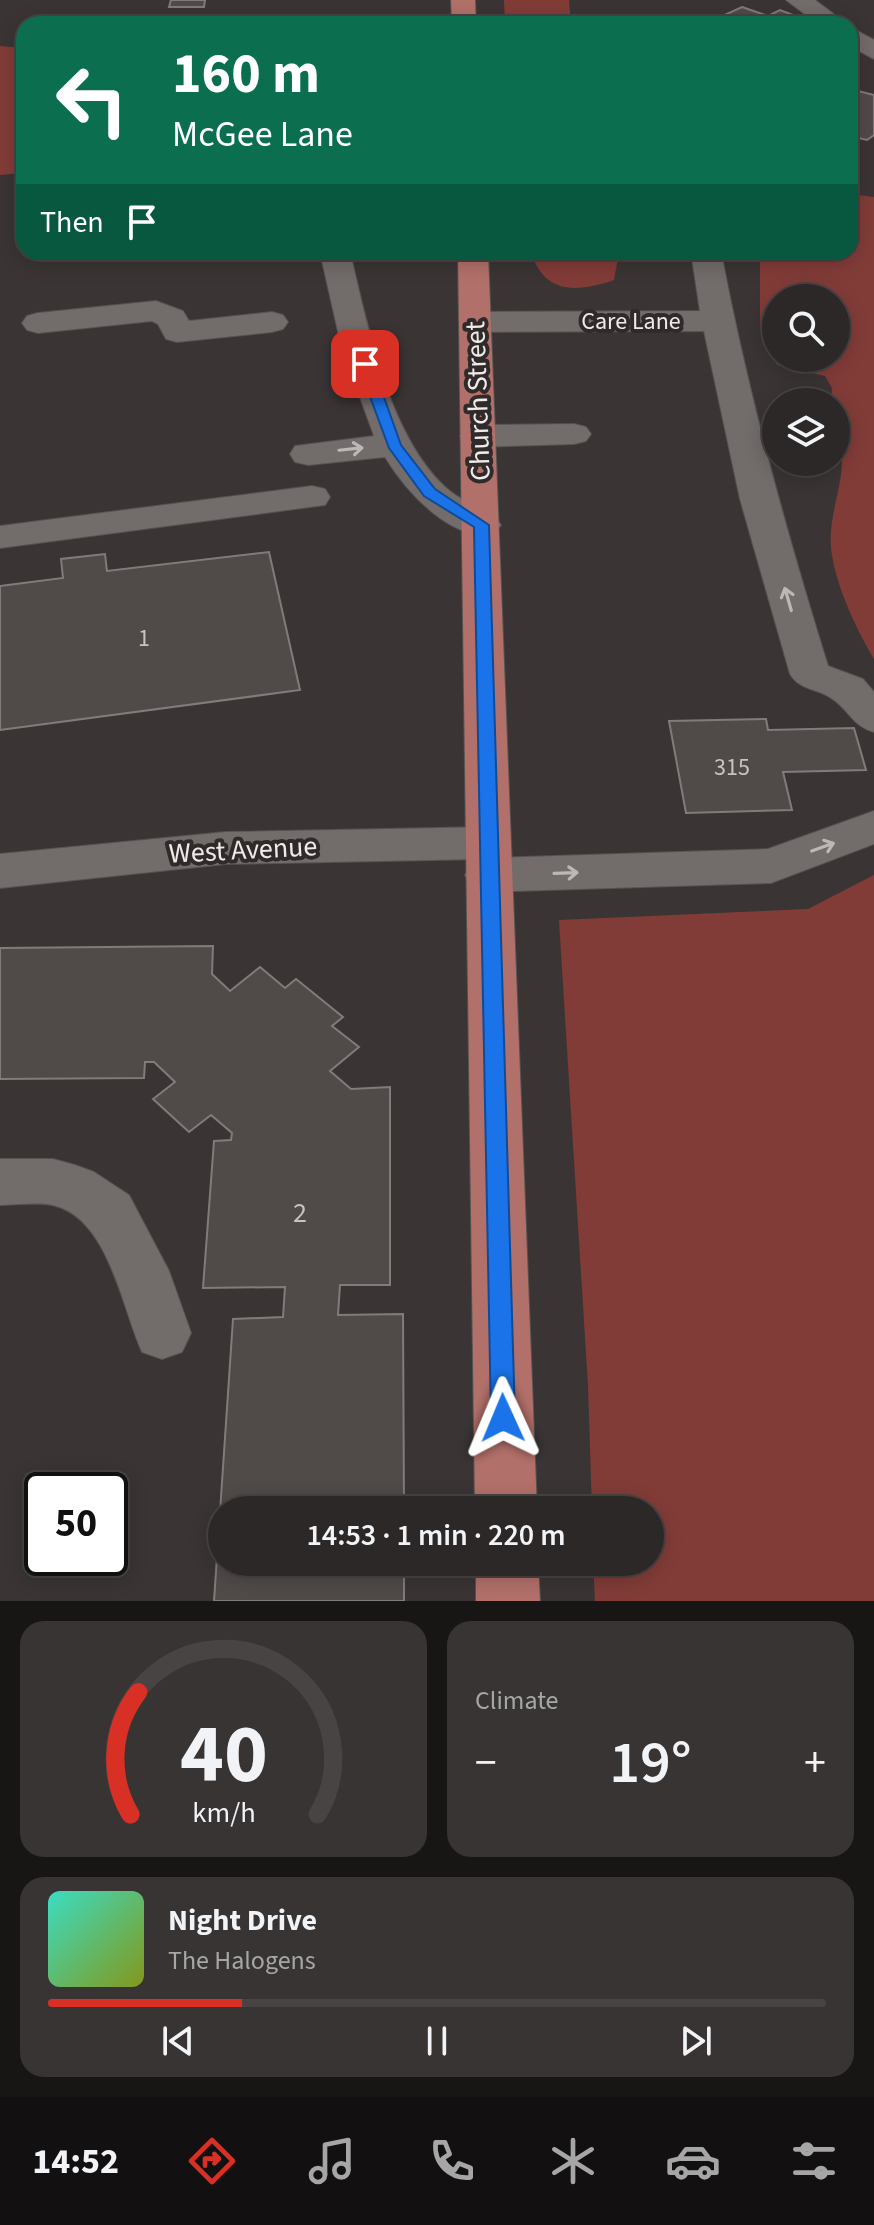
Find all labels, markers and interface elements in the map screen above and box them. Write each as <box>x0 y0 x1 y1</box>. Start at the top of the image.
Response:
text: 160 m <box>172 35 320 114</box>
icon: left <box>40 48 144 152</box>
text: McGee Lane <box>172 109 353 160</box>
icon: arrive <box>120 200 164 244</box>
text: Then <box>40 201 104 244</box>
map controls <box>762 284 850 476</box>
button: search <box>762 284 850 372</box>
street label: Care Lane <box>581 304 681 339</box>
street label: Church Street <box>455 320 501 481</box>
pin <box>331 330 399 398</box>
icon: arrive <box>343 342 387 386</box>
button: layers <box>762 388 850 476</box>
one-way arrow <box>337 442 364 457</box>
one-way arrow <box>780 587 794 612</box>
house number: 1 <box>138 621 150 656</box>
house number: 315 <box>714 750 750 785</box>
street label: West Avenue <box>168 826 318 874</box>
one-way arrow <box>810 839 835 854</box>
one-way arrow <box>552 865 579 880</box>
house number: 2 <box>293 1193 307 1233</box>
position arrow <box>461 1376 545 1460</box>
speed limit sign: 50 <box>24 1472 128 1576</box>
text: 14:53 · 1 min · 220 m <box>306 1514 566 1557</box>
text: Climate <box>475 1682 559 1719</box>
text: 40 <box>180 1696 267 1814</box>
text: 19° <box>609 1721 692 1806</box>
text: − <box>475 1732 497 1795</box>
text: + <box>804 1732 826 1795</box>
text: km/h <box>192 1793 255 1833</box>
text: Night Drive <box>168 1899 317 1942</box>
text: The Halogens <box>168 1942 316 1979</box>
icon: previous <box>156 2019 200 2063</box>
icon: pause <box>415 2019 459 2063</box>
icon: next <box>674 2019 718 2063</box>
icon: directions <box>184 2133 240 2189</box>
icon: music <box>304 2133 360 2189</box>
icon: phone <box>424 2133 480 2189</box>
icon: climate <box>545 2133 601 2189</box>
icon: car <box>665 2133 721 2189</box>
icon: filters <box>786 2133 842 2189</box>
text: 14:52 <box>32 2136 119 2187</box>

